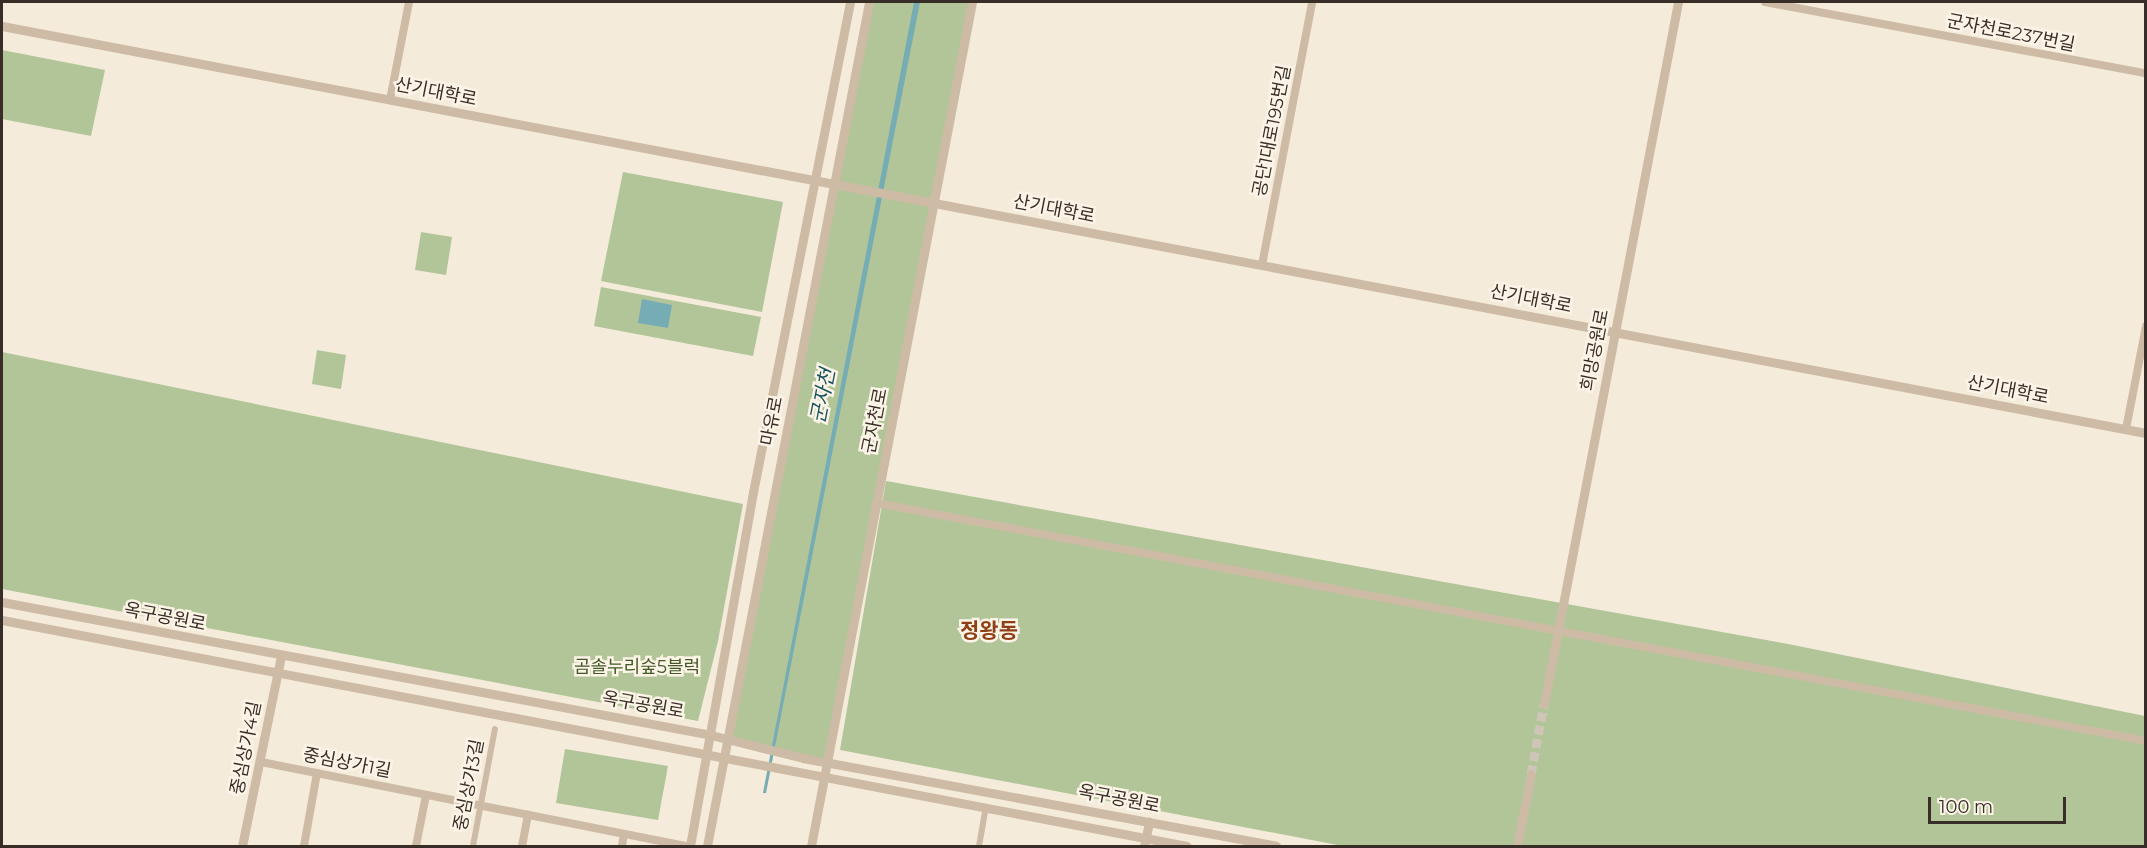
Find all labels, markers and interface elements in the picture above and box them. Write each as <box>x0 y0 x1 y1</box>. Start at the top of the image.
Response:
street label: 군자천로237번길 <box>1945 10 2077 56</box>
street label: 공단1대로195번길 <box>1249 63 1295 199</box>
street label: 산기대학로 <box>393 73 479 111</box>
street label: 산기대학로 <box>1011 190 1097 228</box>
street label: 산기대학로 <box>1488 280 1574 318</box>
street label: 희망공원로 <box>1576 307 1614 393</box>
water label: 군자천 <box>806 367 840 425</box>
street label: 산기대학로 <box>1965 371 2051 409</box>
street label: 군자천로 <box>858 386 892 456</box>
street label: 마유로 <box>757 395 787 447</box>
street label: 옥구공원로 <box>122 598 208 636</box>
district label: 정왕동 <box>960 618 1018 644</box>
park label: 곰솔누리숲5블럭 <box>574 656 700 678</box>
street label: 옥구공원로 <box>600 687 686 723</box>
street label: 중심상가4길 <box>226 699 266 797</box>
street label: 중심상가3길 <box>450 737 488 833</box>
street label: 중심상가1길 <box>301 744 393 782</box>
street label: 옥구공원로 <box>1076 780 1162 818</box>
scale bar <box>1931 785 2069 823</box>
text: 100 m <box>1939 796 1993 818</box>

